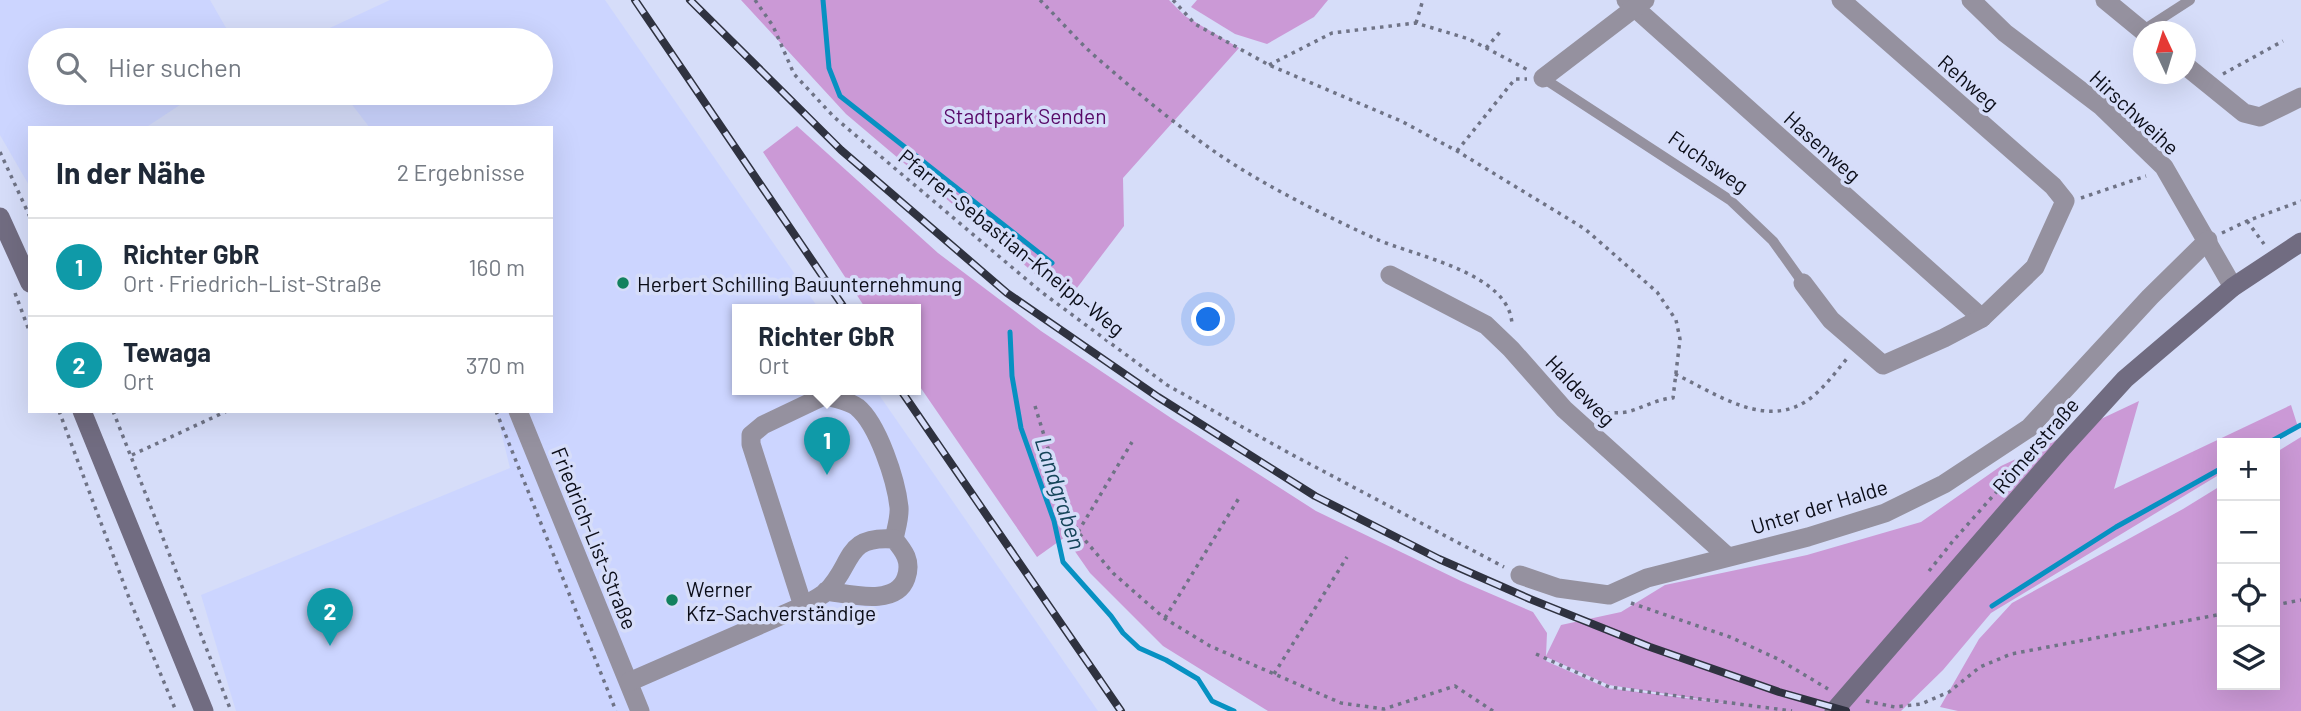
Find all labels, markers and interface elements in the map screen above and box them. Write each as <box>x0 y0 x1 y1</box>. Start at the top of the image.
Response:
north arrow <box>2133 21 2196 84</box>
search box <box>28 28 553 105</box>
icon: search <box>52 48 90 86</box>
street label: Rehweg <box>1934 49 2004 115</box>
text: Hier suchen <box>108 51 242 82</box>
street label: Hirschweihe <box>2085 64 2185 160</box>
park label: Stadtpark Senden <box>943 103 1107 128</box>
street label: Hasenweg <box>1780 105 1866 187</box>
street label: Fuchsweg <box>1664 124 1754 198</box>
street label: Pfarrer-Sebastian-Kneipp-Weg <box>894 143 1130 341</box>
text: In der Nähe <box>56 154 206 190</box>
text: 2 Ergebnisse <box>397 158 525 186</box>
text: Richter GbR <box>123 238 259 269</box>
text: 1 <box>75 253 83 281</box>
text: 160 m <box>468 253 525 281</box>
text: Ort · Friedrich-List-Straße <box>123 269 382 297</box>
place label: Herbert Schilling Bauunternehmung <box>637 271 962 296</box>
marker: Herbert Schilling Bauunternehmung <box>615 275 631 291</box>
your location <box>1191 302 1225 336</box>
popup <box>732 304 921 395</box>
text: Richter GbR <box>758 320 895 351</box>
text: Tewaga <box>123 336 211 367</box>
street label: Haldeweg <box>1541 349 1621 431</box>
text: 2 <box>73 351 85 379</box>
text: 370 m <box>466 351 525 379</box>
text: Ort <box>758 351 790 379</box>
text: Ort <box>123 367 154 395</box>
street label: Römerstraße <box>1987 392 2083 498</box>
pin: 1 <box>804 417 850 475</box>
water label: Landgraben <box>1030 433 1092 553</box>
map controls <box>2217 438 2280 690</box>
button: + <box>2217 438 2280 501</box>
street label: Friedrich-List-Straße <box>547 443 643 633</box>
street label: Unter der Halde <box>1748 473 1890 539</box>
button: − <box>2217 501 2280 564</box>
button: locate <box>2217 564 2280 627</box>
place label: Werner Kfz-Sachverständige <box>686 576 876 625</box>
pin: 2 <box>307 588 353 646</box>
marker: Werner Kfz-Sachverständige <box>664 592 680 608</box>
button: layers <box>2217 627 2280 690</box>

